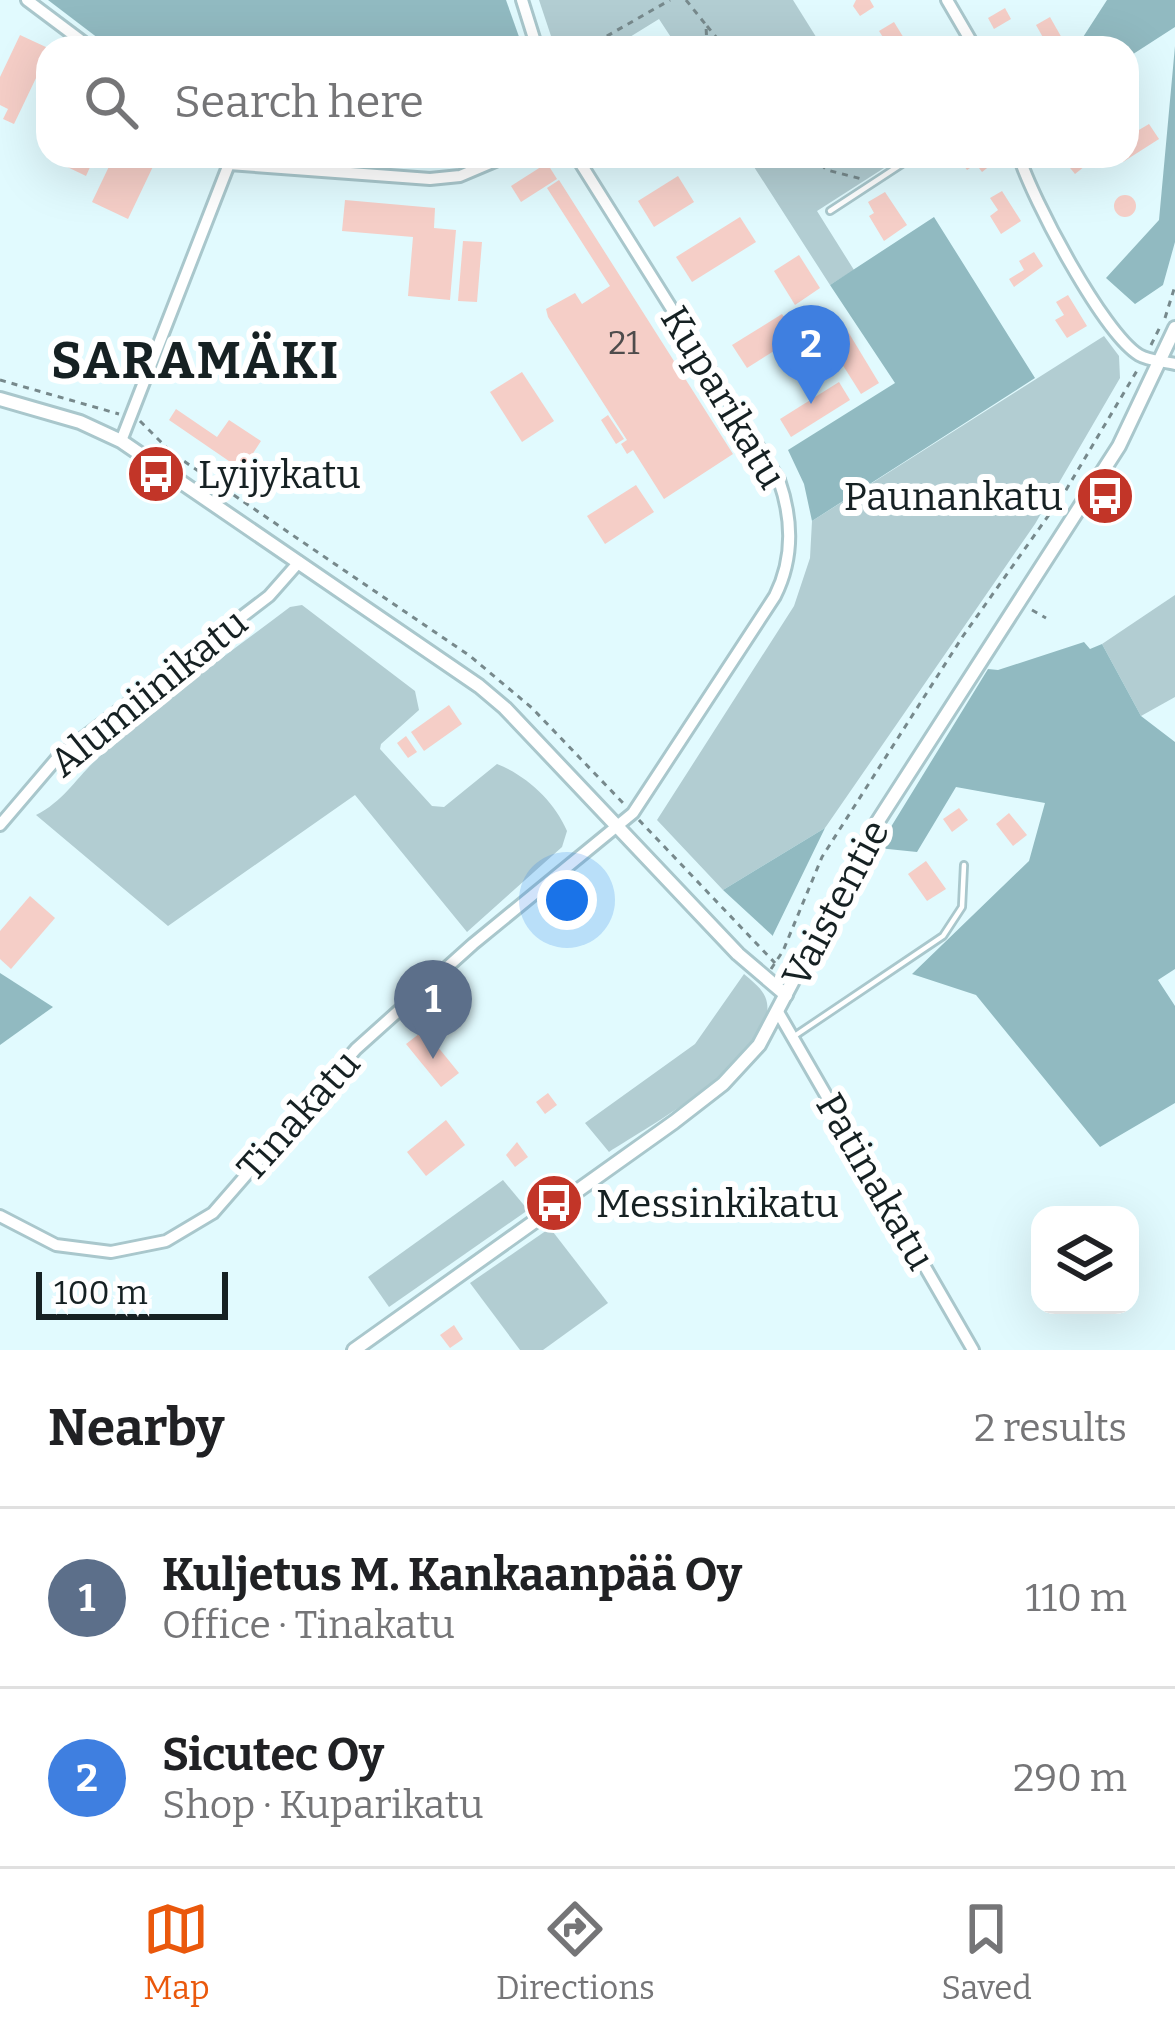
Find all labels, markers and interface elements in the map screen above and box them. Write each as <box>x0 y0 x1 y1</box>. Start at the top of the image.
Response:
search box <box>36 36 1139 168</box>
icon: search <box>78 69 144 135</box>
text: Search here <box>174 75 424 129</box>
street label: Kuparikatu <box>651 298 795 497</box>
pin: 2 <box>772 305 850 404</box>
house number: 21 <box>608 323 640 363</box>
district label: SARAMÄKI <box>51 330 341 392</box>
bus stop icon: Lyijykatu <box>125 443 187 505</box>
place label: Lyijykatu <box>198 452 361 498</box>
bus stop icon: Paunankatu <box>1074 465 1136 527</box>
place label: Paunankatu <box>844 474 1063 520</box>
street label: Alumiinikatu <box>41 599 256 786</box>
street label: Vaistentie <box>773 812 899 995</box>
your location <box>537 870 597 930</box>
pin: 1 <box>394 960 472 1059</box>
street label: Tinakatu <box>228 1041 369 1191</box>
street label: Patinakatu <box>806 1085 944 1278</box>
bus stop icon: Messinkikatu <box>523 1172 585 1234</box>
place label: Messinkikatu <box>596 1181 839 1227</box>
map controls <box>1031 1206 1139 1314</box>
button: layers <box>1031 1206 1139 1314</box>
scale bar <box>36 1266 228 1319</box>
text: 100 m <box>54 1273 148 1313</box>
text: Nearby <box>48 1397 224 1459</box>
text: 2 results <box>974 1405 1127 1451</box>
text: Kuljetus M. Kankaanpää Oy <box>162 1548 742 1602</box>
text: 1 <box>79 1575 95 1621</box>
text: 110 m <box>1025 1575 1127 1621</box>
text: Office · Tinakatu <box>162 1602 455 1648</box>
text: Sicutec Oy <box>162 1728 384 1782</box>
text: 2 <box>76 1755 98 1801</box>
text: 290 m <box>1013 1755 1127 1801</box>
text: Shop · Kuparikatu <box>162 1782 483 1828</box>
tab: Map <box>143 1896 210 2008</box>
tab: Directions <box>496 1896 655 2008</box>
tab: Saved <box>941 1896 1032 2008</box>

